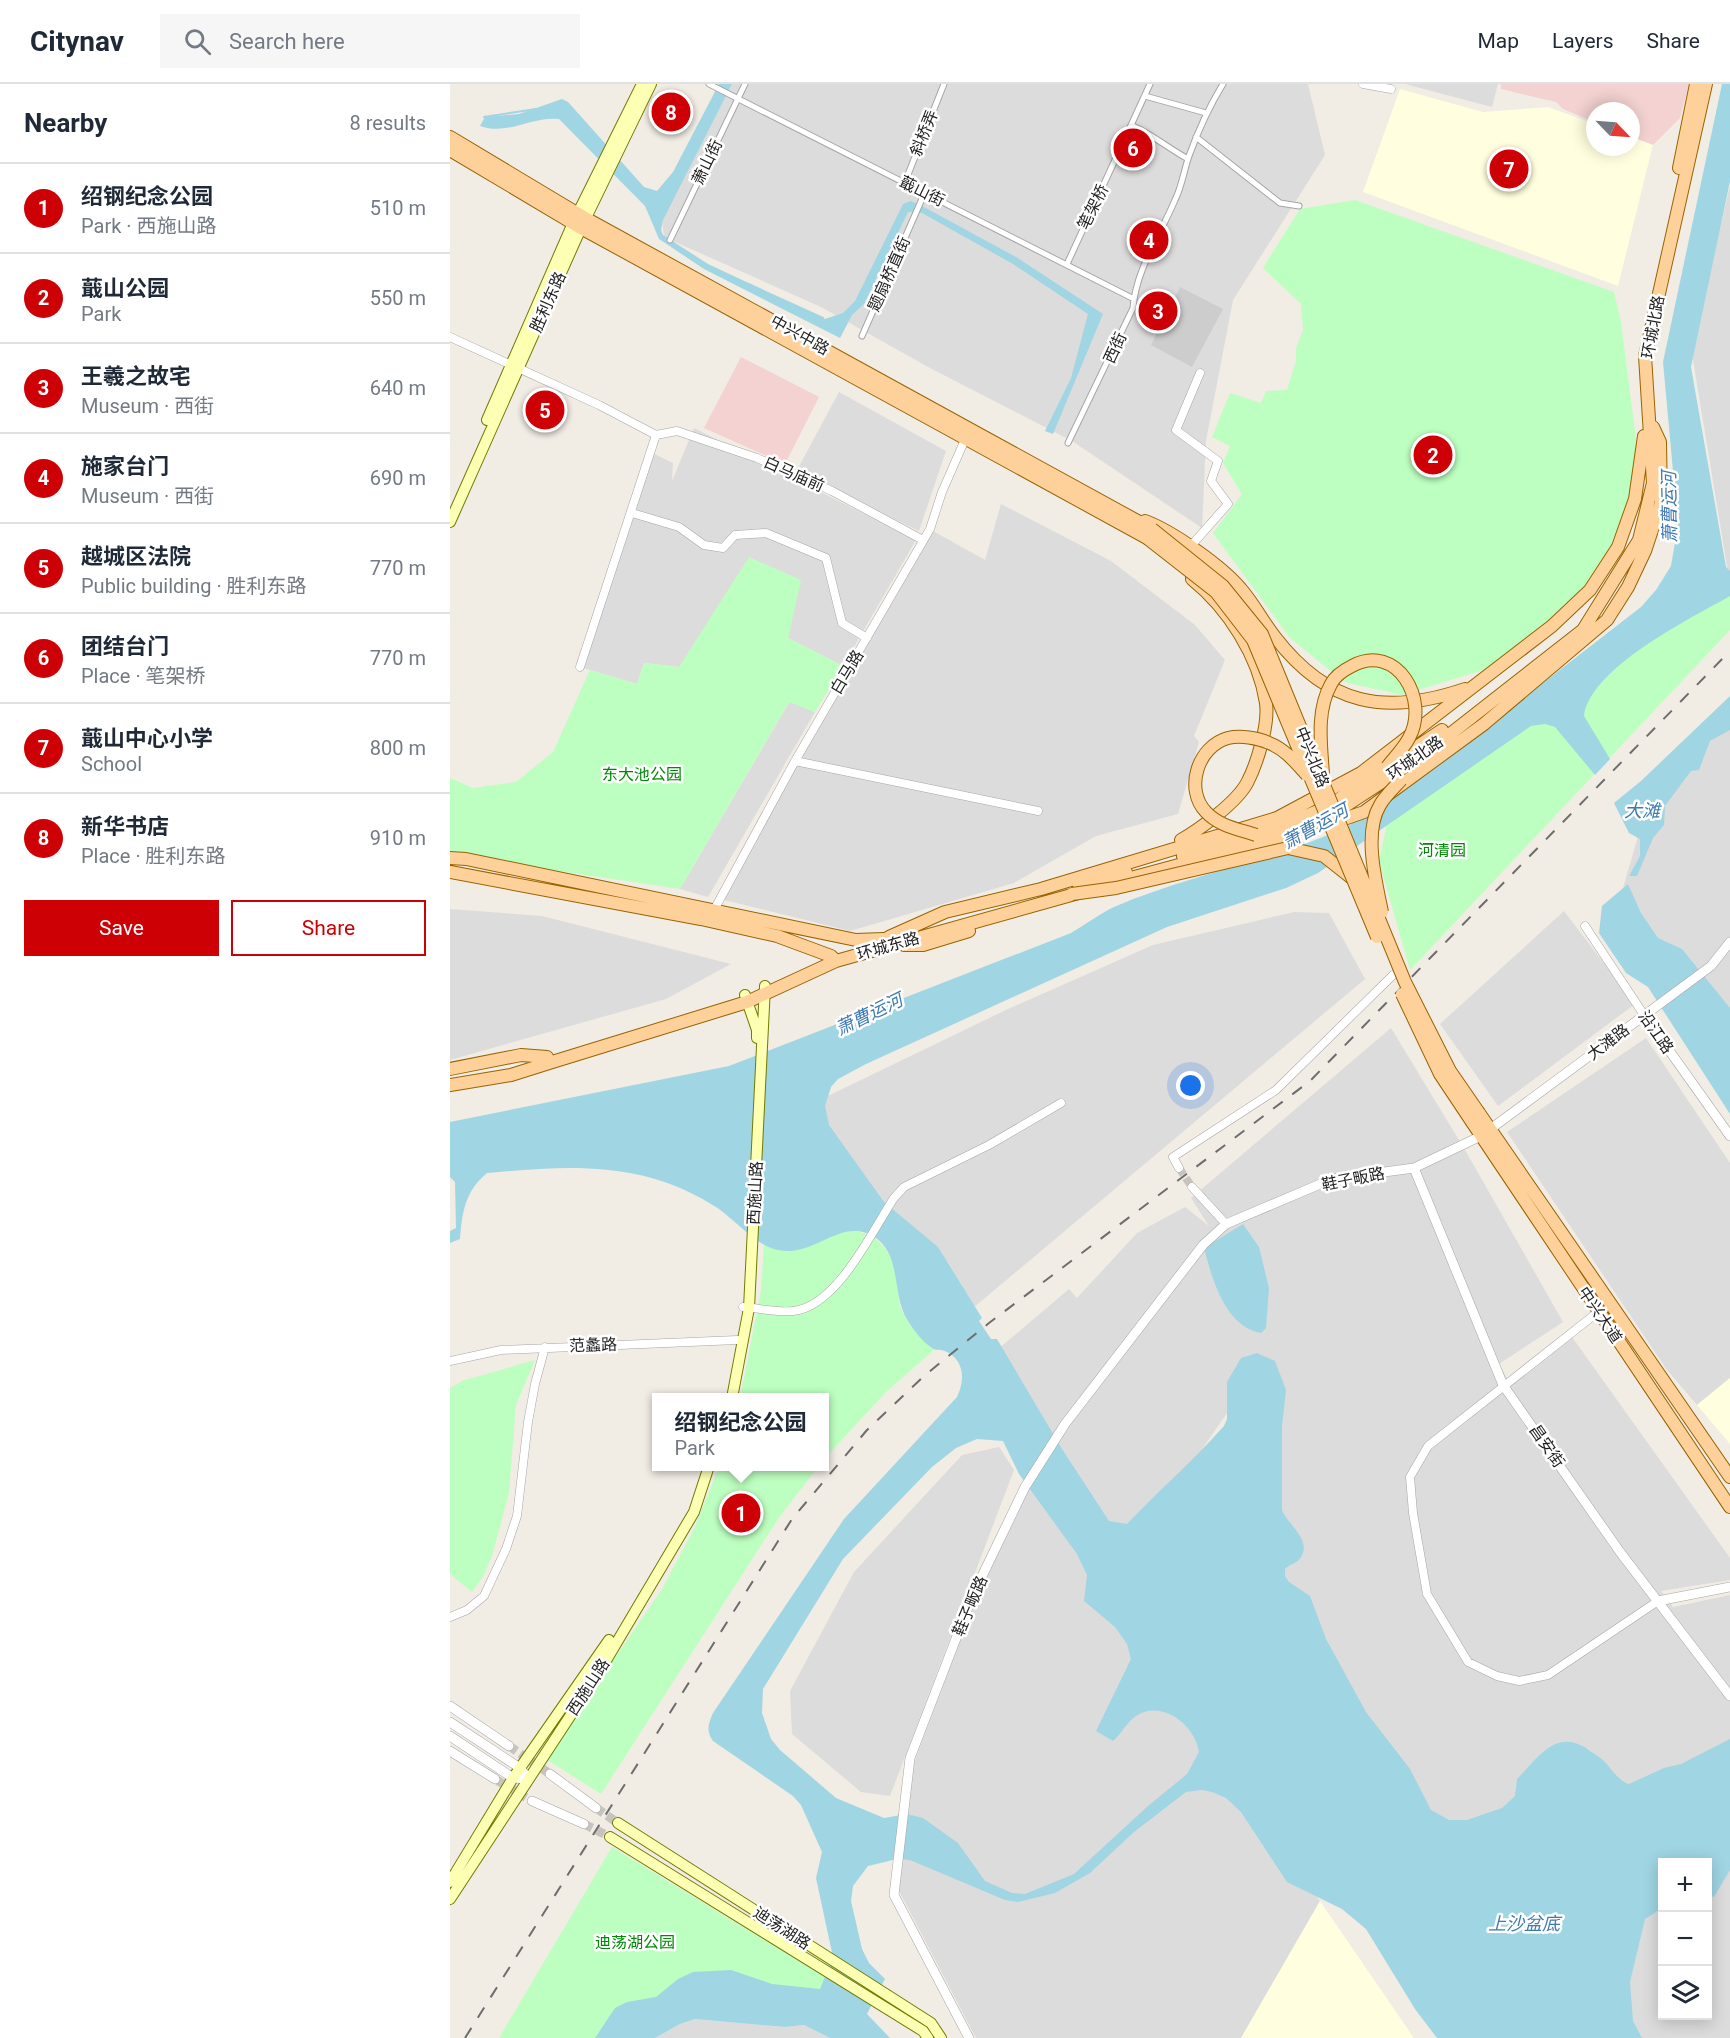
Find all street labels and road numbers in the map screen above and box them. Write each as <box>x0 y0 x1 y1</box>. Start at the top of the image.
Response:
street label: 斜桥弄 <box>906 107 942 159</box>
street label: 萧山街 <box>688 136 726 188</box>
street label: 蕺山街 <box>896 172 948 210</box>
street label: 笔架桥 <box>1074 181 1112 233</box>
street label: 题扇桥直街 <box>864 234 914 314</box>
street label: 胜利东路 <box>526 269 570 335</box>
street label: 环城北路 <box>1638 294 1668 360</box>
street label: 中兴中路 <box>767 311 833 359</box>
street label: 西街 <box>1100 329 1130 367</box>
street label: 白马庙前 <box>761 452 827 496</box>
street label: 白马路 <box>826 647 868 697</box>
street label: 中兴北路 <box>1291 724 1333 790</box>
street label: 环城北路 <box>1383 732 1447 784</box>
street label: 环城东路 <box>855 928 921 964</box>
street label: 沿江路 <box>1634 1007 1678 1057</box>
street label: 大滩路 <box>1583 1020 1633 1064</box>
street label: 西施山路 <box>744 1161 766 1225</box>
street label: 鞋子畈路 <box>1320 1164 1386 1194</box>
street label: 中兴大道 <box>1574 1283 1626 1347</box>
street label: 范蠡路 <box>569 1335 617 1355</box>
street label: 昌安街 <box>1525 1421 1569 1471</box>
street label: 鞋子畈路 <box>949 1573 991 1639</box>
street label: 西施山路 <box>563 1655 613 1719</box>
street label: 迪荡湖路 <box>750 1903 814 1953</box>

